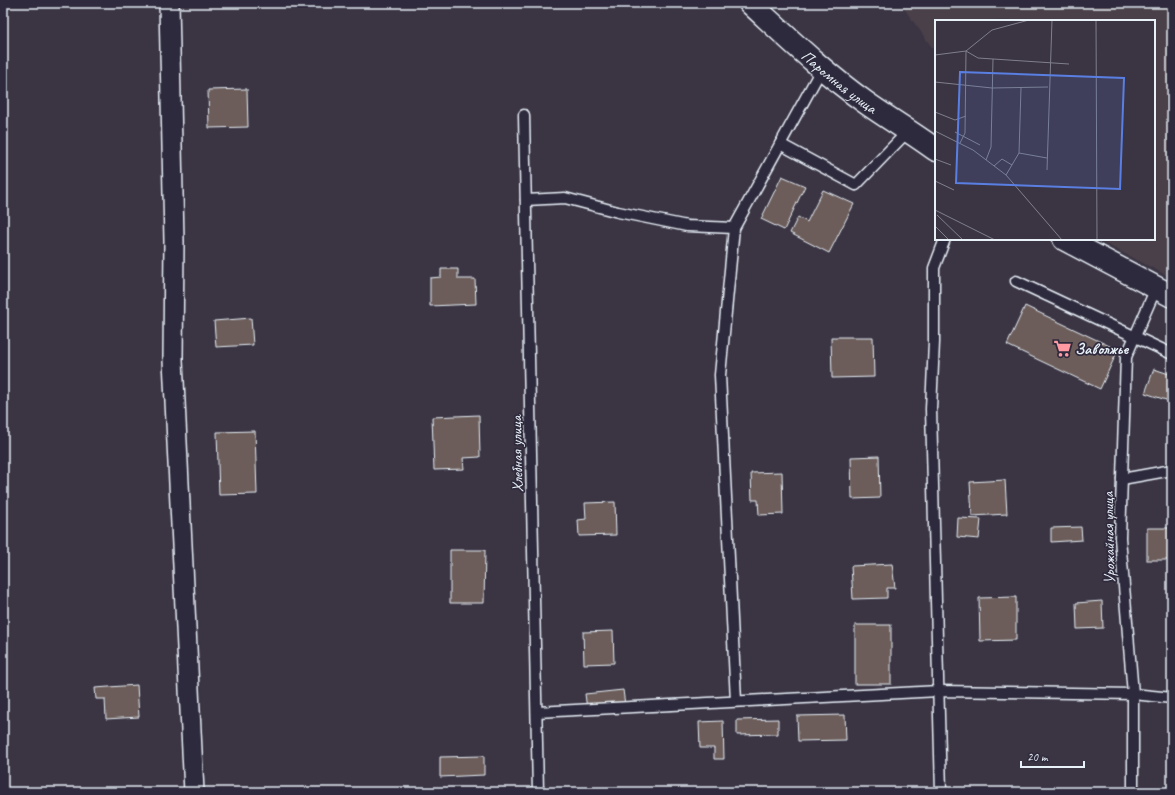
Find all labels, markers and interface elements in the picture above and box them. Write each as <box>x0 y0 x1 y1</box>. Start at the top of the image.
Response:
inset map <box>935 20 1155 240</box>
street label: Паромная улица <box>797 46 881 119</box>
supermarket icon: Заволжье <box>1052 338 1072 358</box>
place label: Заволжье <box>1075 339 1129 359</box>
street label: Хлебная улица <box>506 414 528 493</box>
street label: Урожайная улица <box>1098 490 1120 584</box>
scale bar <box>1021 743 1084 769</box>
text: 20 m <box>1027 749 1049 765</box>

